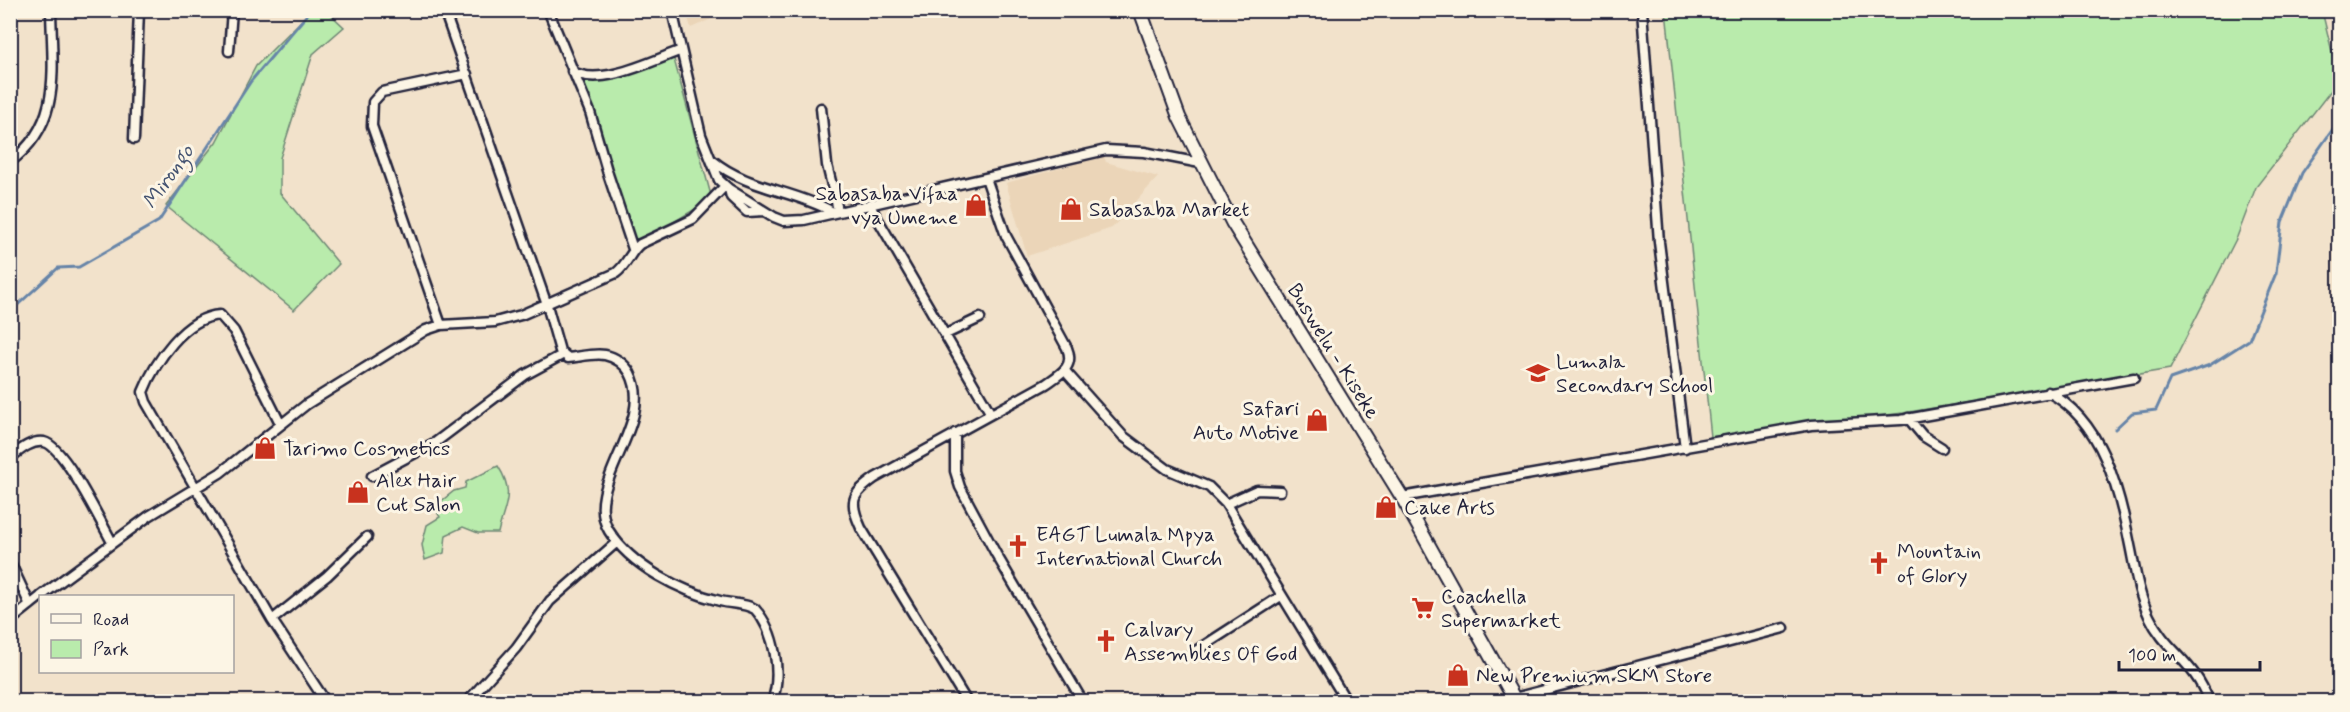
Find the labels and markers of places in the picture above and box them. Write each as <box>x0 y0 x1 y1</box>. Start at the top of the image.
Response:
place label: Sabasaba Vifaa vya Umeme <box>815 180 958 232</box>
shop icon: Sabasaba Vifaa vya Umeme <box>963 192 989 218</box>
shop icon: Sabasaba Market <box>1058 196 1084 222</box>
place label: Sabasaba Market <box>1089 196 1249 224</box>
place label: Lumala Secondary School <box>1556 348 1713 400</box>
school or university icon: Lumala Secondary School <box>1525 360 1551 386</box>
place label: Safari Auto Motive <box>1193 395 1299 447</box>
shop icon: Safari Auto Motive <box>1304 407 1330 433</box>
shop icon: Tarimo Cosmetics <box>252 435 278 461</box>
place label: Tarimo Cosmetics <box>283 435 450 463</box>
place label: Alex Hair Cut Salon <box>376 467 461 519</box>
shop icon: Alex Hair Cut Salon <box>345 479 371 505</box>
shop icon: Cake Arts <box>1373 494 1399 520</box>
place label: Cake Arts <box>1404 494 1495 522</box>
place label: EAGT Lumala Mpya International Church <box>1036 521 1222 573</box>
church icon: EAGT Lumala Mpya International Church <box>1005 533 1031 559</box>
place label: Mountain of Glory <box>1897 538 1981 590</box>
church icon: Mountain of Glory <box>1866 550 1892 576</box>
place label: Coachella Supermarket <box>1441 583 1561 635</box>
supermarket icon: Coachella Supermarket <box>1410 595 1436 621</box>
place label: Calvary Assemblies Of God <box>1124 616 1297 668</box>
church icon: Calvary Assemblies Of God <box>1093 628 1119 654</box>
shop icon: New Premium SKM Store <box>1445 662 1471 688</box>
place label: New Premium SKM Store <box>1476 662 1712 690</box>

